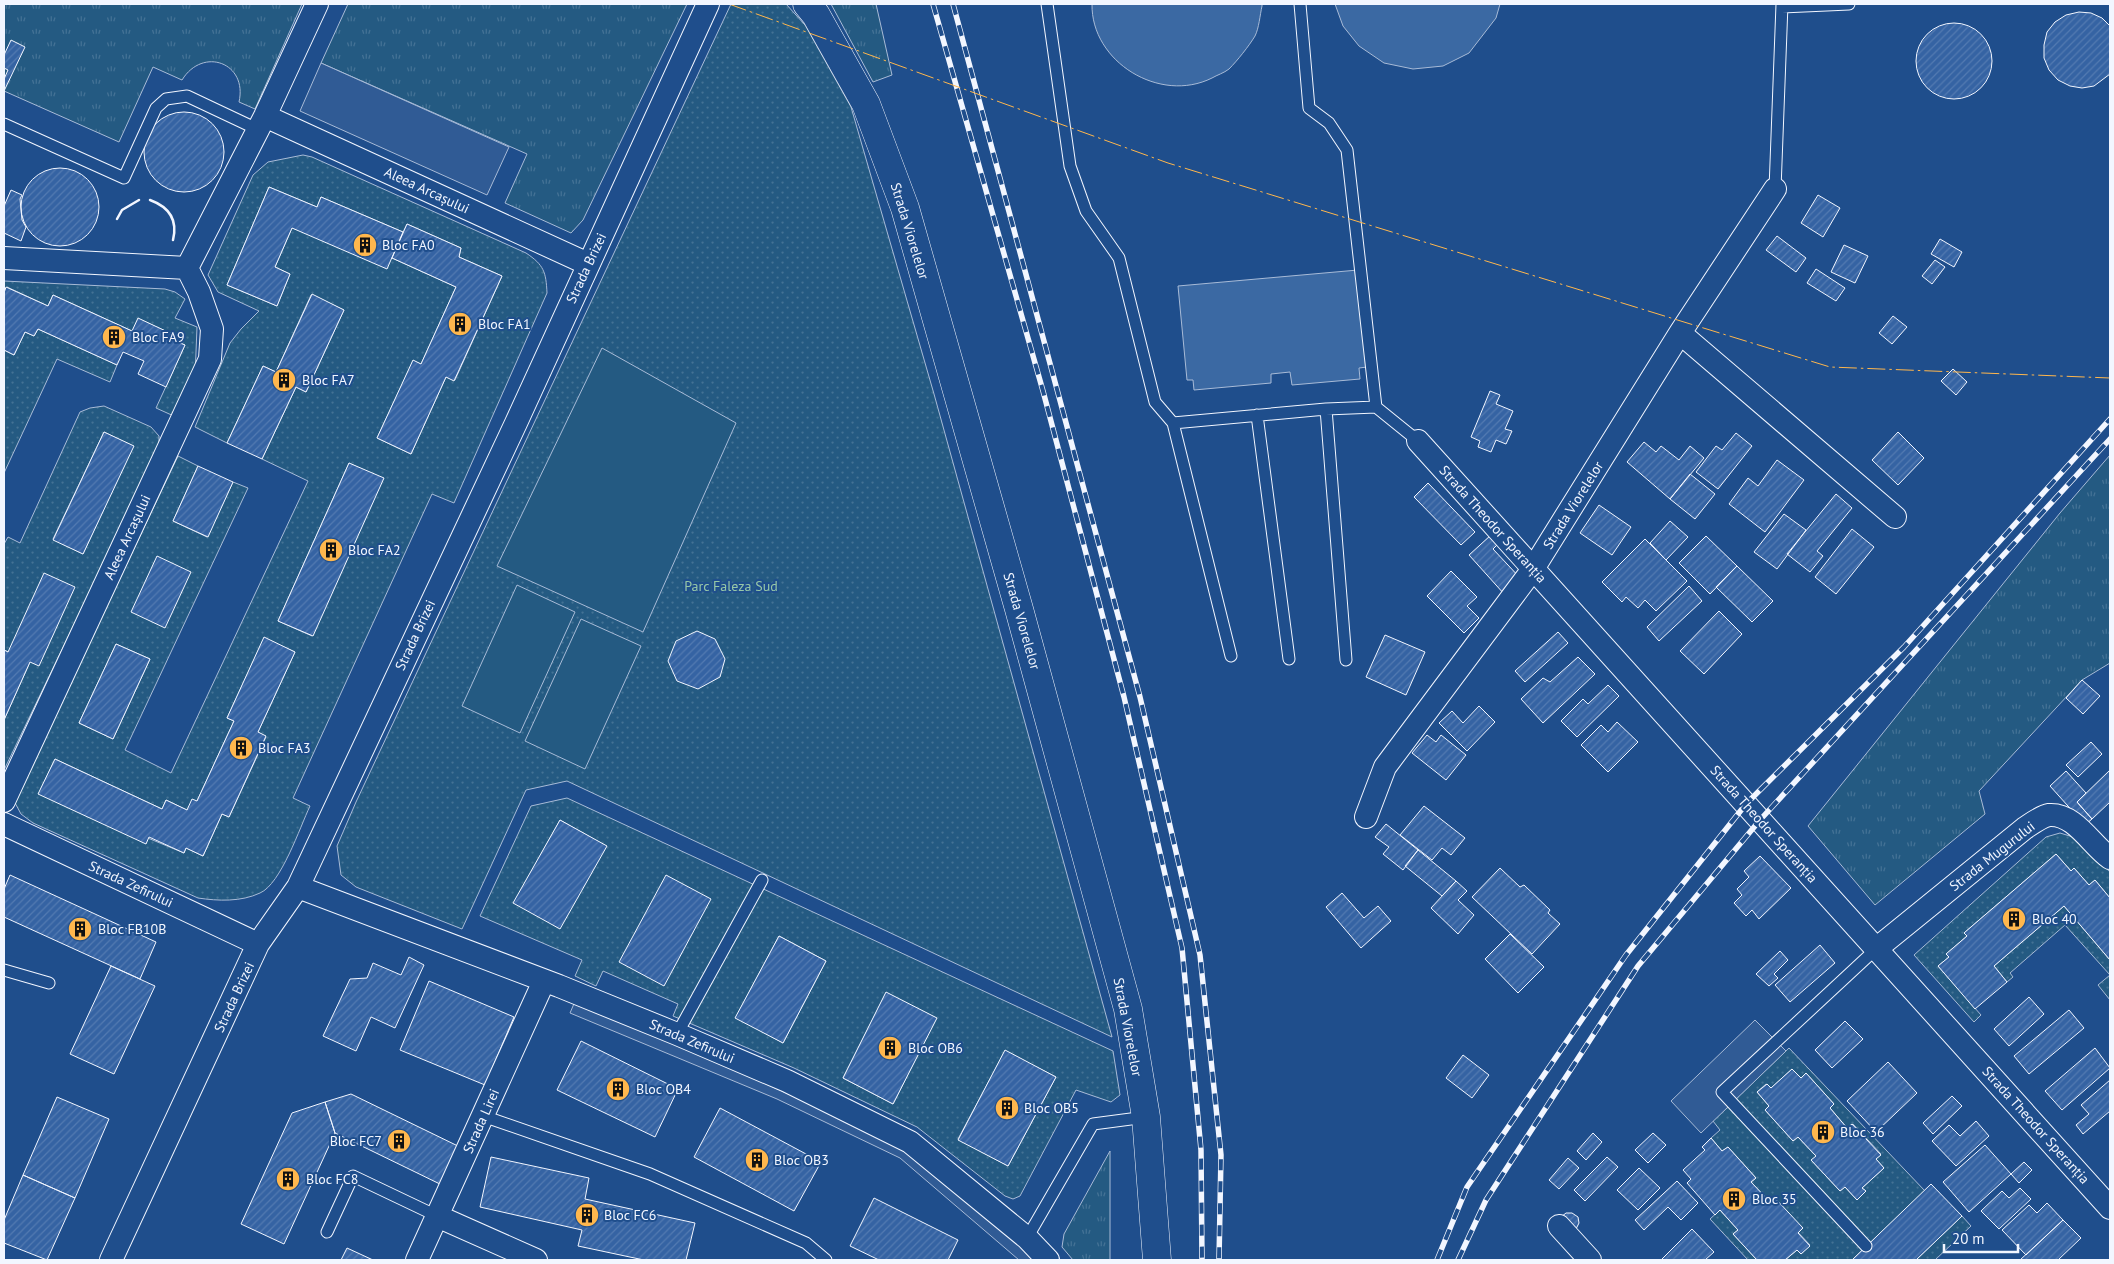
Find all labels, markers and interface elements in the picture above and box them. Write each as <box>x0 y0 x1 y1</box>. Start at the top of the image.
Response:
street label: Aleea Arcașului <box>382 162 472 218</box>
street label: Strada Viorelelor <box>887 180 933 282</box>
street label: Strada Brizei <box>562 230 610 306</box>
building icon: Bloc FA0 <box>352 232 378 258</box>
place label: Bloc FA0 <box>382 236 435 254</box>
building icon: Bloc FA1 <box>447 311 473 337</box>
place label: Bloc FA1 <box>478 315 531 333</box>
building icon: Bloc FA9 <box>101 324 127 350</box>
place label: Bloc FA9 <box>132 328 185 346</box>
building icon: Bloc FA7 <box>271 367 297 393</box>
place label: Bloc FA7 <box>302 371 355 389</box>
street label: Strada Viorelelor <box>1539 457 1607 552</box>
street label: Strada Theodor Speranția <box>1435 461 1551 587</box>
street label: Aleea Arcașului <box>99 492 155 582</box>
building icon: Bloc FA2 <box>318 537 344 563</box>
place label: Bloc FA2 <box>348 541 401 559</box>
street label: Strada Viorelelor <box>1000 570 1045 672</box>
park label: Parc Faleza Sud <box>684 577 778 595</box>
street label: Strada Brizei <box>391 597 439 673</box>
building icon: Bloc FA3 <box>228 735 254 761</box>
place label: Bloc FA3 <box>258 739 311 757</box>
street label: Strada Theodor Speranția <box>1706 761 1822 887</box>
street label: Strada Mugurului <box>1946 817 2038 895</box>
street label: Strada Zefirului <box>86 857 176 911</box>
building icon: Bloc 40 <box>2001 906 2027 932</box>
place label: Bloc 40 <box>2032 910 2077 928</box>
building icon: Bloc FB10B <box>67 916 93 942</box>
place label: Bloc FB10B <box>98 920 166 938</box>
street label: Strada Brizei <box>210 959 258 1035</box>
street label: Strada Viorelelor <box>1110 976 1146 1078</box>
street label: Strada Zefirului <box>647 1015 737 1067</box>
building icon: Bloc OB6 <box>877 1035 903 1061</box>
place label: Bloc OB6 <box>908 1039 963 1057</box>
street label: Strada Theodor Speranția <box>1978 1062 2094 1188</box>
building icon: Bloc OB4 <box>605 1076 631 1102</box>
place label: Bloc OB4 <box>636 1080 691 1098</box>
street label: Strada Lirei <box>459 1086 503 1156</box>
building icon: Bloc OB5 <box>994 1095 1020 1121</box>
place label: Bloc OB5 <box>1024 1099 1079 1117</box>
building icon: Bloc 36 <box>1810 1119 1836 1145</box>
place label: Bloc 36 <box>1840 1123 1885 1141</box>
building icon: Bloc FC7 <box>386 1128 412 1154</box>
place label: Bloc FC7 <box>330 1132 382 1150</box>
building icon: Bloc OB3 <box>744 1147 770 1173</box>
place label: Bloc OB3 <box>774 1151 829 1169</box>
building icon: Bloc FC8 <box>275 1166 301 1192</box>
place label: Bloc FC8 <box>306 1170 358 1188</box>
building icon: Bloc 35 <box>1721 1186 1747 1212</box>
place label: Bloc 35 <box>1752 1190 1797 1208</box>
building icon: Bloc FC6 <box>574 1202 600 1228</box>
place label: Bloc FC6 <box>604 1206 656 1224</box>
scale bar <box>1944 1222 2018 1254</box>
text: 20 m <box>1952 1229 1985 1248</box>

